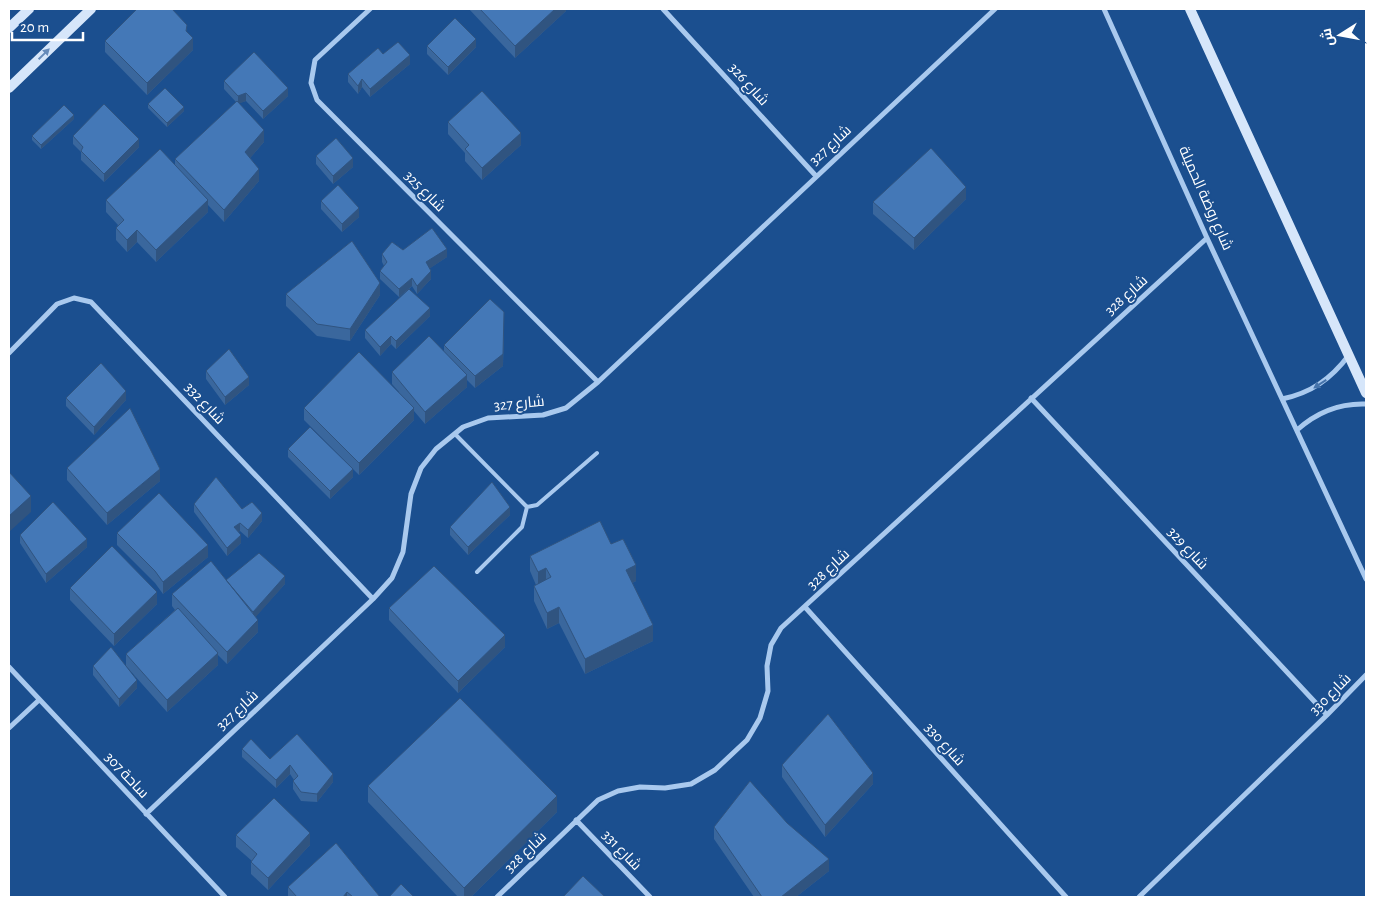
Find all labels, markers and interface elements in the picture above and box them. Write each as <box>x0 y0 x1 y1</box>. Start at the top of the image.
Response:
scale bar <box>12 10 84 42</box>
north arrow <box>1315 10 1365 60</box>
text: 20 m <box>20 20 49 35</box>
text: ش <box>1318 27 1338 48</box>
one-way arrow <box>38 49 50 61</box>
street label: شارع 326 <box>724 59 772 111</box>
street label: شارع 327 <box>806 122 856 170</box>
street label: شارع روضة الحميلة <box>1173 144 1236 254</box>
street label: شارع 325 <box>399 167 449 217</box>
street label: شارع 328 <box>1101 272 1153 320</box>
street label: شارع 332 <box>180 379 228 429</box>
one-way arrow <box>1314 379 1327 389</box>
street label: شارع 327 <box>493 393 545 416</box>
street label: شارع 329 <box>1162 524 1211 574</box>
street label: شارع 328 <box>804 546 854 595</box>
street label: شارع 330 <box>1306 670 1356 720</box>
street label: شارع 327 <box>213 687 263 735</box>
street label: شارع 330 <box>919 719 968 771</box>
street label: ساحة 307 <box>102 750 151 801</box>
street label: شارع 331 <box>597 827 645 875</box>
street label: شارع 328 <box>501 828 551 878</box>

